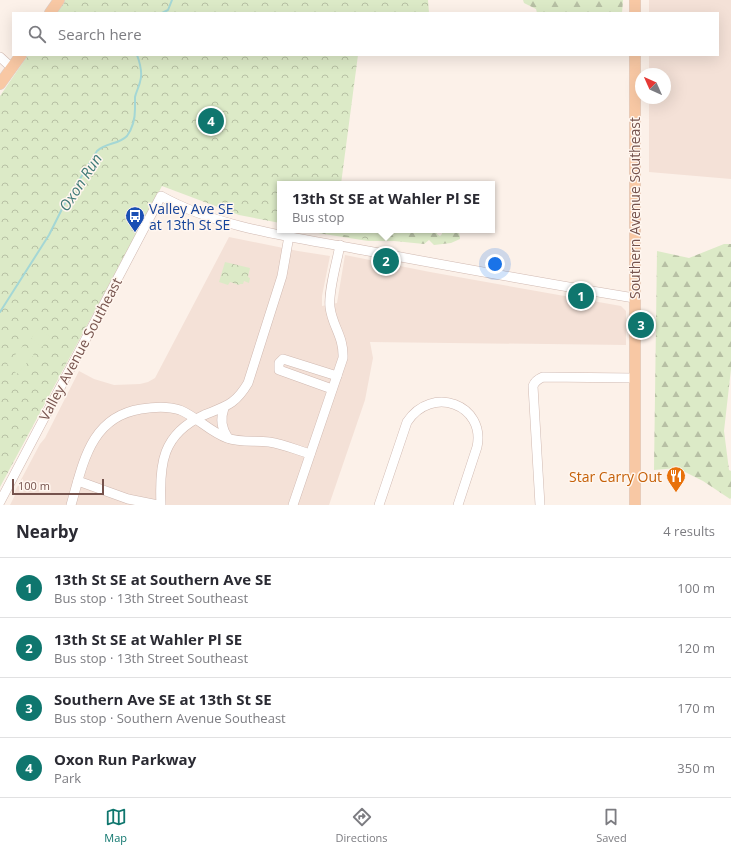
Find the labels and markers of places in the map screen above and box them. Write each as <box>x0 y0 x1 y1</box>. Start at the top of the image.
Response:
pin: 4 <box>198 106 224 136</box>
place label: Valley Ave SE at 13th St SE <box>149 199 234 234</box>
bus stop icon: Valley Ave SE at 13th St SE <box>124 205 146 233</box>
pin: 2 <box>373 246 399 276</box>
pin: 1 <box>568 281 594 311</box>
pin: 3 <box>628 310 654 340</box>
restaurant icon: Star Carry Out <box>665 465 687 493</box>
place label: Star Carry Out <box>569 467 662 486</box>

